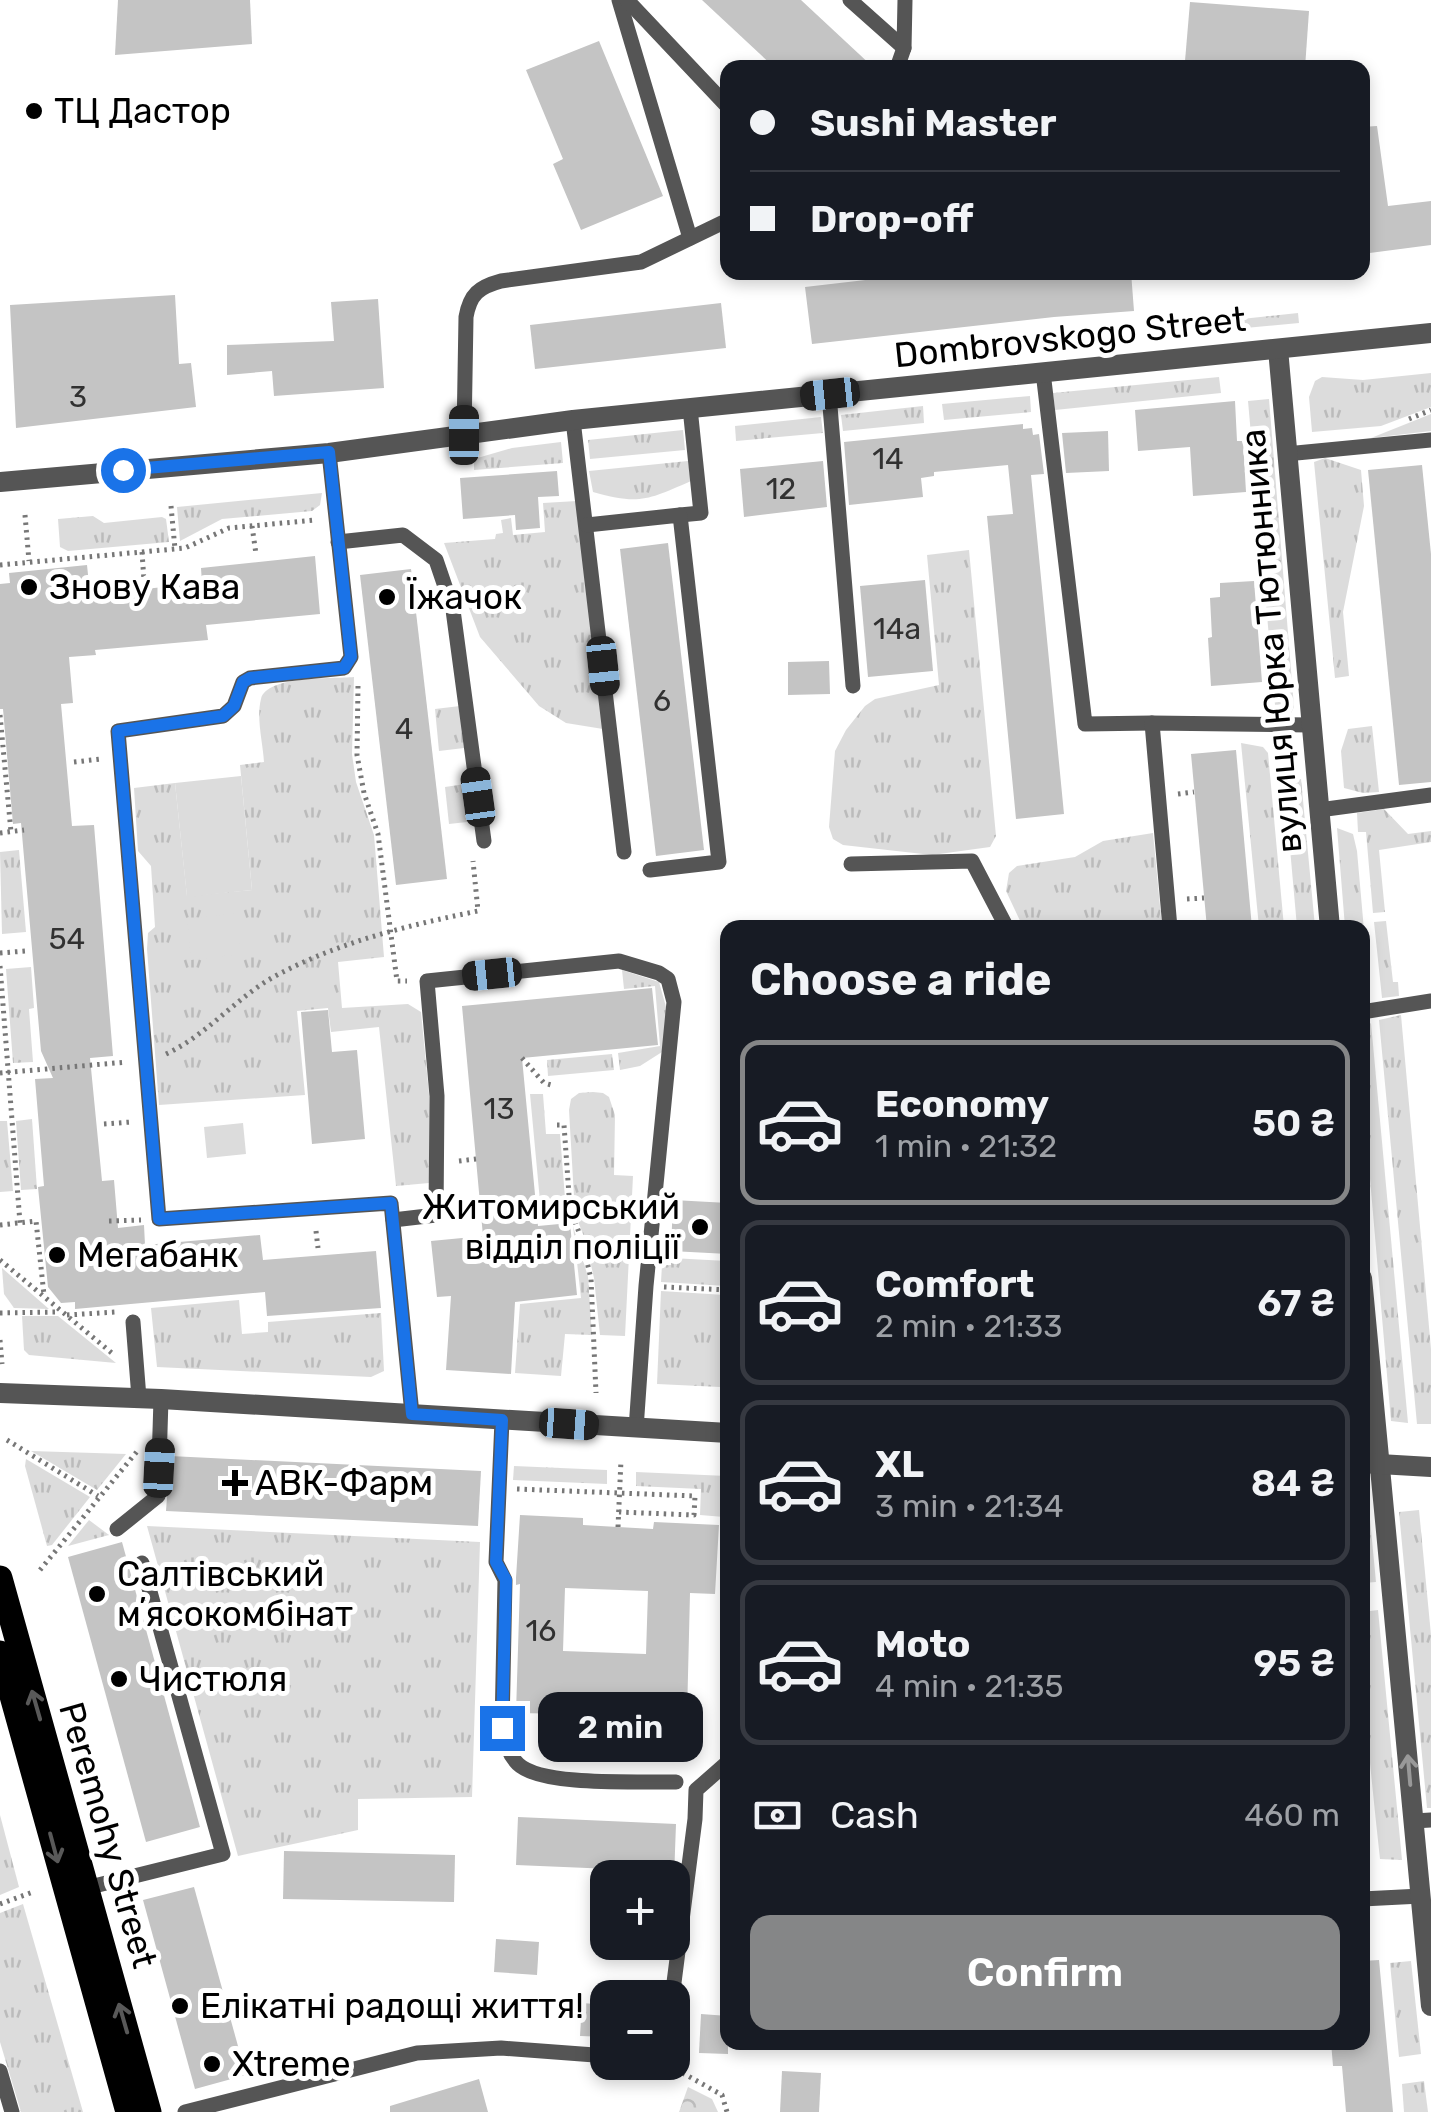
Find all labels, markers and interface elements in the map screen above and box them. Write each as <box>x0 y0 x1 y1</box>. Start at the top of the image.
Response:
place label: ТЦ Дастор <box>54 90 231 132</box>
marker: ТЦ Дастор <box>23 100 45 122</box>
text: Sushi Master <box>810 100 1057 146</box>
text: Drop-off <box>810 196 973 242</box>
street label: Dombrovskogo Street <box>892 298 1248 376</box>
car <box>799 376 861 412</box>
house number: 3 <box>69 379 87 415</box>
car <box>449 405 479 465</box>
street label: вулиця Юрка Тютюнника <box>1232 427 1310 855</box>
house number: 14 <box>872 441 904 477</box>
route start <box>101 448 146 493</box>
house number: 12 <box>766 471 796 507</box>
place label: Знову Кава <box>49 566 240 608</box>
marker: Знову Кава <box>18 576 40 598</box>
place label: Їжачок <box>407 576 522 618</box>
marker: Їжачок <box>376 586 398 608</box>
house number: 14а <box>873 611 921 647</box>
car <box>585 635 621 697</box>
house number: 6 <box>653 683 671 719</box>
house number: 4 <box>395 711 413 747</box>
car <box>459 765 497 829</box>
house number: 54 <box>49 921 85 957</box>
text: Choose a ride <box>750 953 1052 1006</box>
car <box>461 956 523 992</box>
icon: car <box>755 1078 845 1168</box>
text: Economy <box>875 1081 1049 1127</box>
house number: 13 <box>484 1091 514 1127</box>
text: 50 ₴ <box>1252 1100 1335 1146</box>
text: 1 min · 21:32 <box>875 1127 1057 1165</box>
place label: Житомирський відділ поліції <box>422 1186 681 1268</box>
marker: Житомирський відділ поліції <box>689 1216 711 1238</box>
place label: Мегабанк <box>77 1234 239 1276</box>
marker: Мегабанк <box>46 1244 68 1266</box>
icon: car <box>755 1258 845 1348</box>
text: Comfort <box>875 1261 1034 1307</box>
text: 67 ₴ <box>1257 1280 1335 1326</box>
text: 2 min · 21:33 <box>875 1307 1063 1345</box>
car <box>538 1407 600 1441</box>
car <box>142 1437 176 1499</box>
icon: car <box>755 1438 845 1528</box>
text: XL <box>875 1441 924 1487</box>
text: 84 ₴ <box>1251 1460 1335 1506</box>
place label: АВК-Фарм <box>255 1462 433 1504</box>
marker: АВК-Фарм <box>224 1472 246 1494</box>
text: 3 min · 21:34 <box>875 1487 1064 1525</box>
place label: Салтівський мʼясокомбінат <box>117 1553 353 1635</box>
marker: Салтівський мʼясокомбінат <box>86 1583 108 1605</box>
house number: 16 <box>526 1613 556 1649</box>
icon: car <box>755 1618 845 1708</box>
text: Moto <box>875 1621 971 1667</box>
text: 95 ₴ <box>1253 1640 1335 1686</box>
place label: Чистюля <box>139 1658 287 1700</box>
text: 4 min · 21:35 <box>875 1667 1063 1705</box>
marker: Чистюля <box>108 1668 130 1690</box>
one-way arrow <box>25 1690 44 1721</box>
callout: 2 min <box>537 1693 702 1763</box>
street label: Peremohy Street <box>50 1697 166 1973</box>
route end <box>480 1706 525 1751</box>
text: 2 min <box>578 1708 663 1746</box>
one-way arrow <box>1399 1754 1418 1787</box>
icon: cash <box>750 1788 805 1843</box>
text: Cash <box>830 1792 919 1838</box>
text: 460 m <box>1244 1796 1340 1834</box>
one-way arrow <box>45 1832 64 1864</box>
map controls <box>590 1860 690 2080</box>
button: + <box>590 1860 690 1960</box>
button: Confirm <box>750 1915 1340 2030</box>
button: − <box>590 1980 690 2080</box>
place label: Елікатні радощі життя! <box>200 1985 584 2027</box>
marker: Елікатні радощі життя! <box>169 1995 191 2017</box>
one-way arrow <box>112 2003 131 2034</box>
place label: Xtreme <box>232 2043 351 2085</box>
marker: Xtreme <box>201 2053 223 2075</box>

